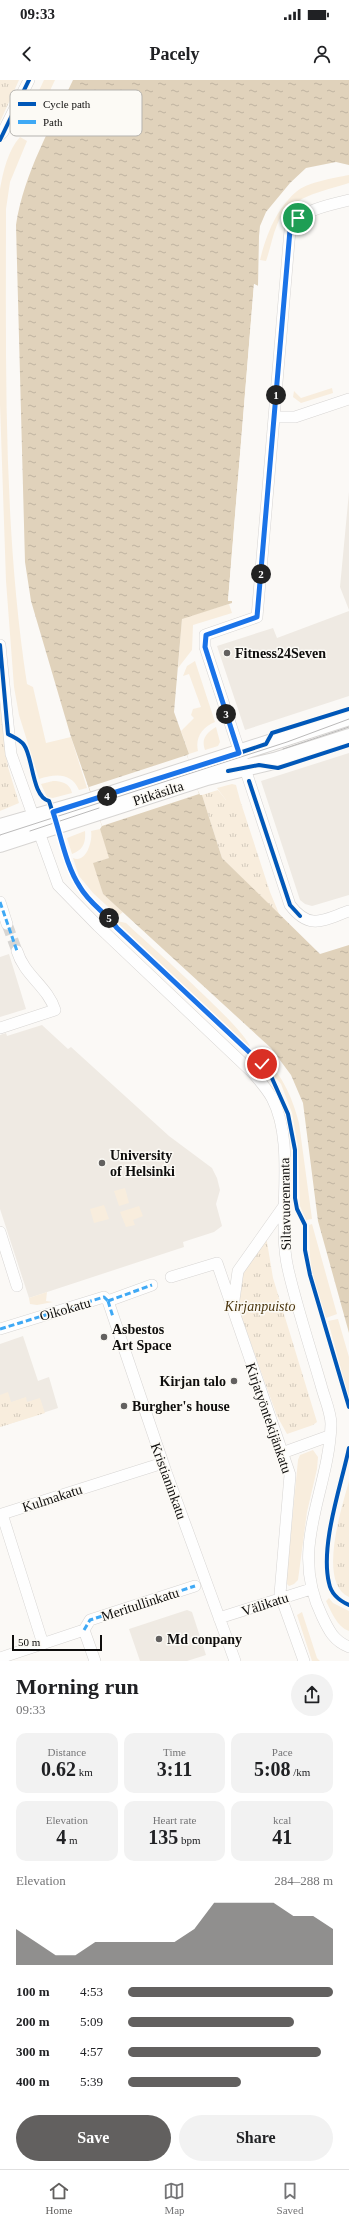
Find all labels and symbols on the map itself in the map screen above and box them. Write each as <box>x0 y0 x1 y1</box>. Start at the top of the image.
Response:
legend <box>10 90 142 136</box>
text: Cycle path <box>43 98 91 110</box>
text: Path <box>43 116 63 128</box>
pin <box>281 201 315 235</box>
pin: 1 <box>266 385 286 405</box>
pin: 2 <box>251 564 271 584</box>
place label: Fitness24Seven <box>235 646 326 661</box>
marker: Fitness24Seven <box>222 648 232 658</box>
pin: 3 <box>216 704 236 724</box>
street label: Pitkäsilta <box>131 778 186 809</box>
pin: 4 <box>97 786 117 806</box>
pin: 5 <box>99 908 119 928</box>
pin <box>245 1047 279 1081</box>
place label: University of Helsinki <box>110 1148 175 1179</box>
street label: Siltavuorenranta <box>277 1157 294 1250</box>
marker: University of Helsinki <box>97 1158 107 1168</box>
street label: Oikokatu <box>38 1295 92 1324</box>
park label: Kirjanpuisto <box>224 1299 295 1314</box>
place label: Asbestos Art Space <box>112 1322 172 1353</box>
marker: Asbestos Art Space <box>99 1332 109 1342</box>
street label: Kirjatyöntekijänkatu <box>243 1361 294 1475</box>
place label: Kirjan talo <box>160 1374 226 1389</box>
marker: Kirjan talo <box>229 1376 239 1386</box>
place label: Burgher's house <box>132 1399 230 1414</box>
marker: Burgher's house <box>119 1401 129 1411</box>
street label: Kristianinkatu <box>148 1441 189 1521</box>
street label: Kulmakatu <box>20 1482 84 1515</box>
street label: Meritullinkatu <box>99 1585 181 1624</box>
street label: Välikatu <box>240 1590 290 1619</box>
place label: Md conpany <box>167 1632 242 1647</box>
scale bar <box>12 1633 102 1652</box>
marker: Md conpany <box>154 1634 164 1644</box>

